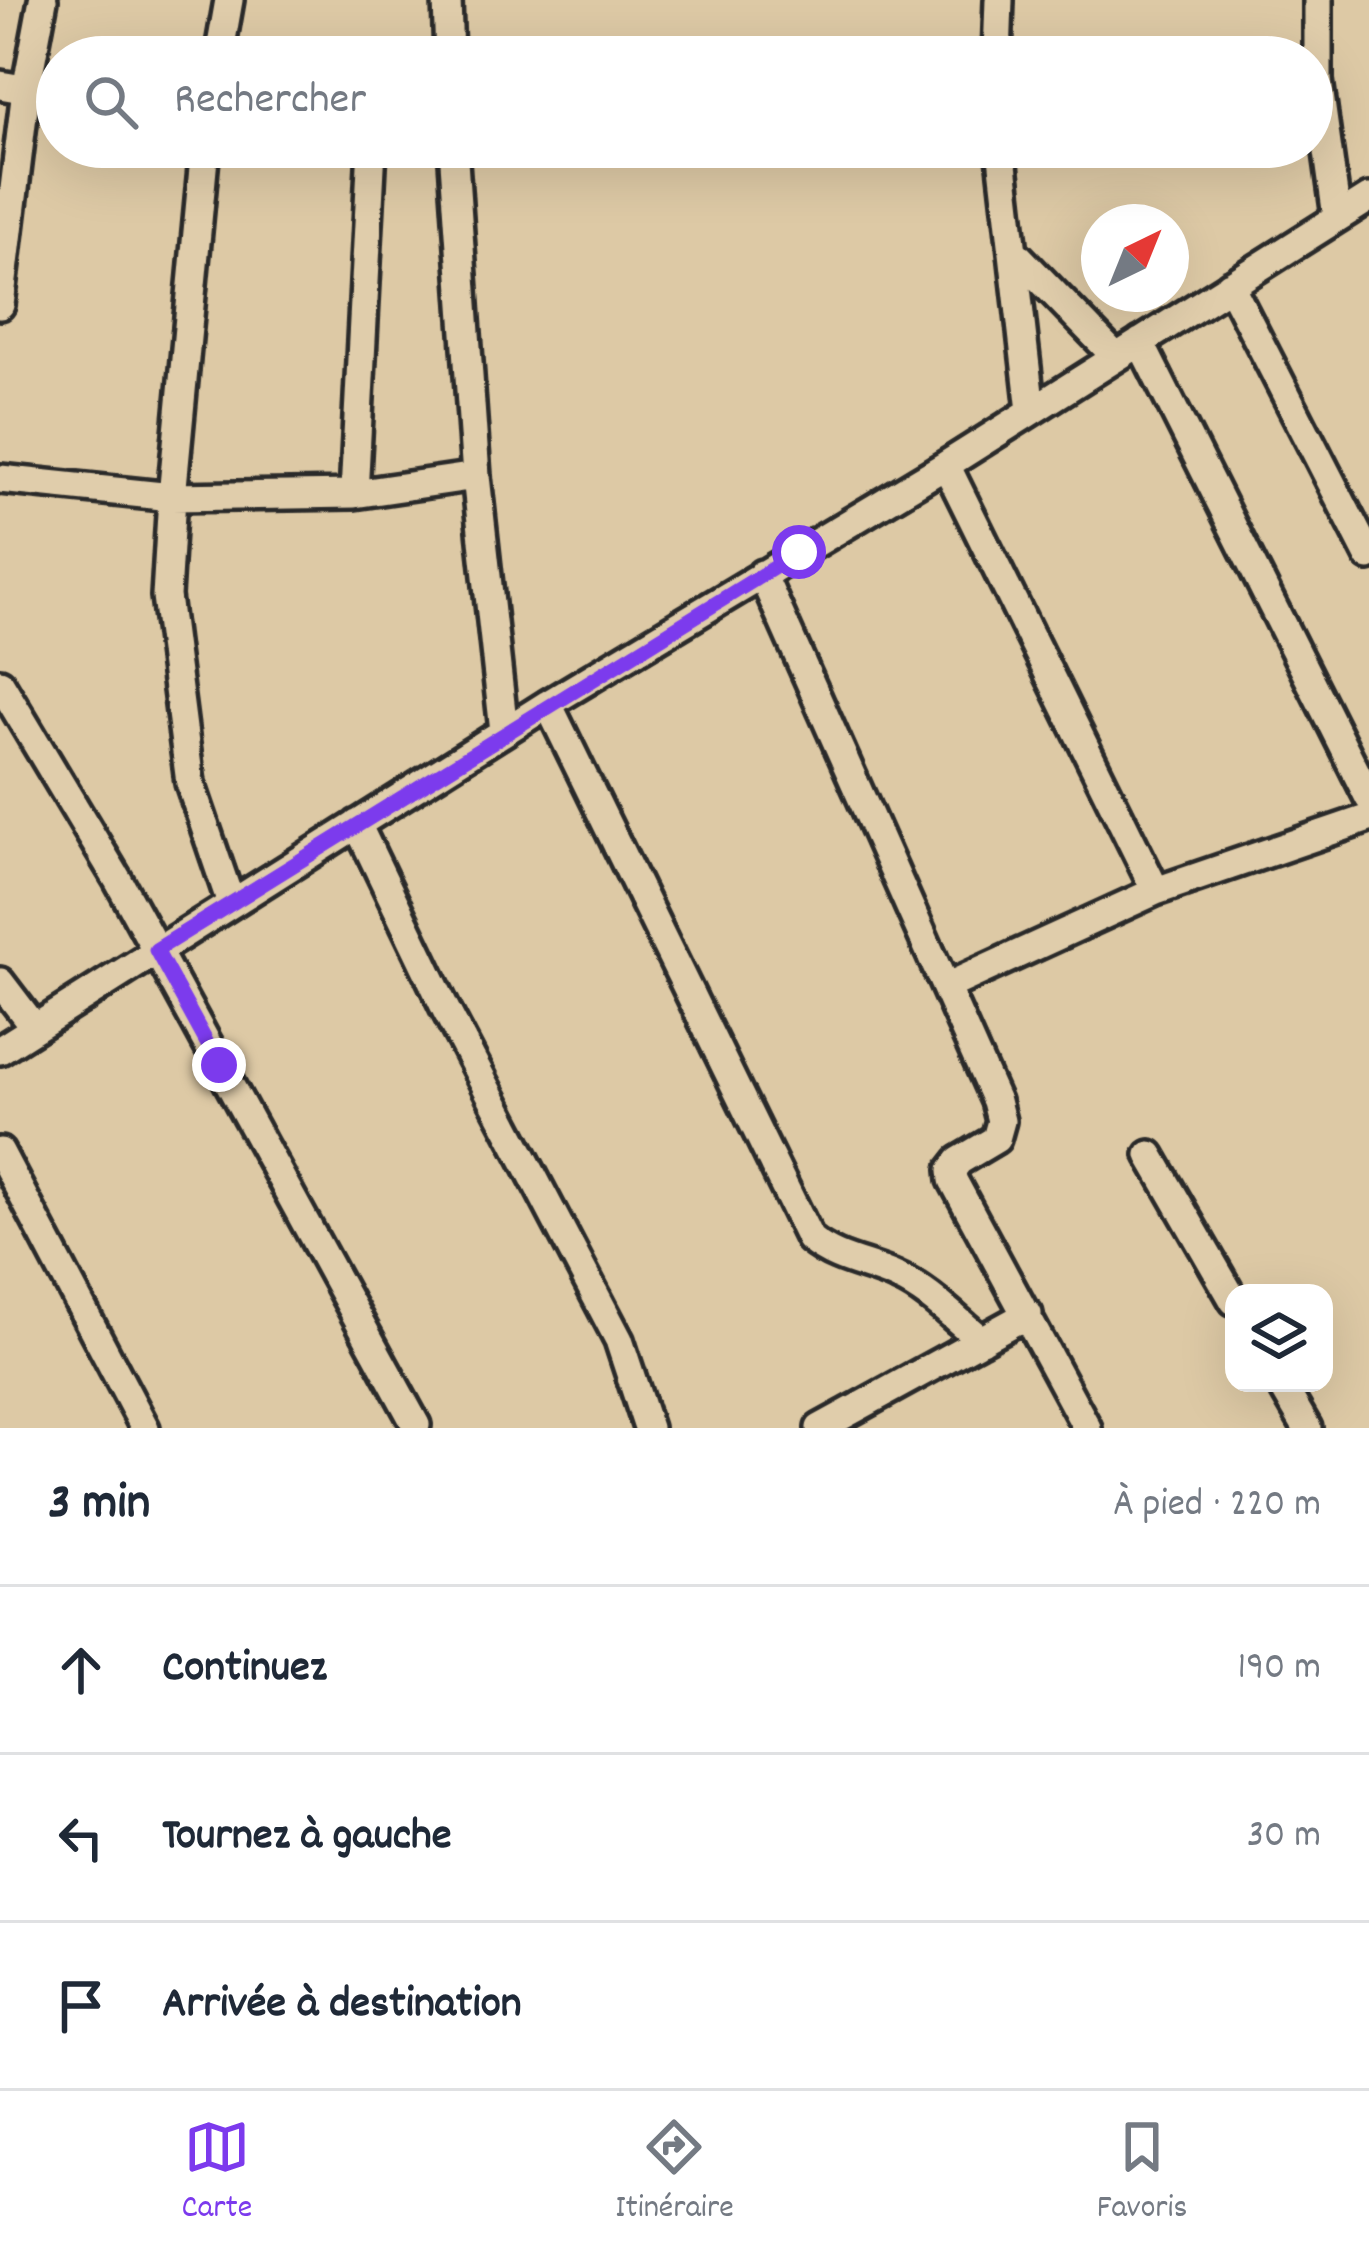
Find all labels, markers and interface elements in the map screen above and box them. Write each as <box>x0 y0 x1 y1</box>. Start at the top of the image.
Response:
search box <box>36 36 1333 168</box>
icon: search <box>78 69 144 135</box>
text: Rechercher <box>174 70 366 134</box>
north arrow <box>1081 204 1189 312</box>
route start <box>772 525 826 579</box>
route end <box>192 1038 246 1092</box>
map controls <box>1225 1284 1333 1392</box>
button: layers <box>1225 1284 1333 1392</box>
text: 3 min <box>48 1470 150 1542</box>
text: À pied · 220 m <box>1113 1479 1321 1534</box>
icon: ahead <box>48 1637 114 1703</box>
text: Continuez <box>162 1638 327 1702</box>
text: 190 m <box>1238 1642 1321 1697</box>
icon: left <box>48 1805 114 1871</box>
text: Tournez à gauche <box>162 1806 452 1870</box>
text: 30 m <box>1247 1810 1321 1865</box>
icon: arrive <box>48 1973 114 2039</box>
text: Arrivée à destination <box>162 1974 521 2038</box>
tab: Carte <box>182 2114 252 2233</box>
tab: Itinéraire <box>615 2114 734 2233</box>
tab: Favoris <box>1097 2114 1188 2233</box>

